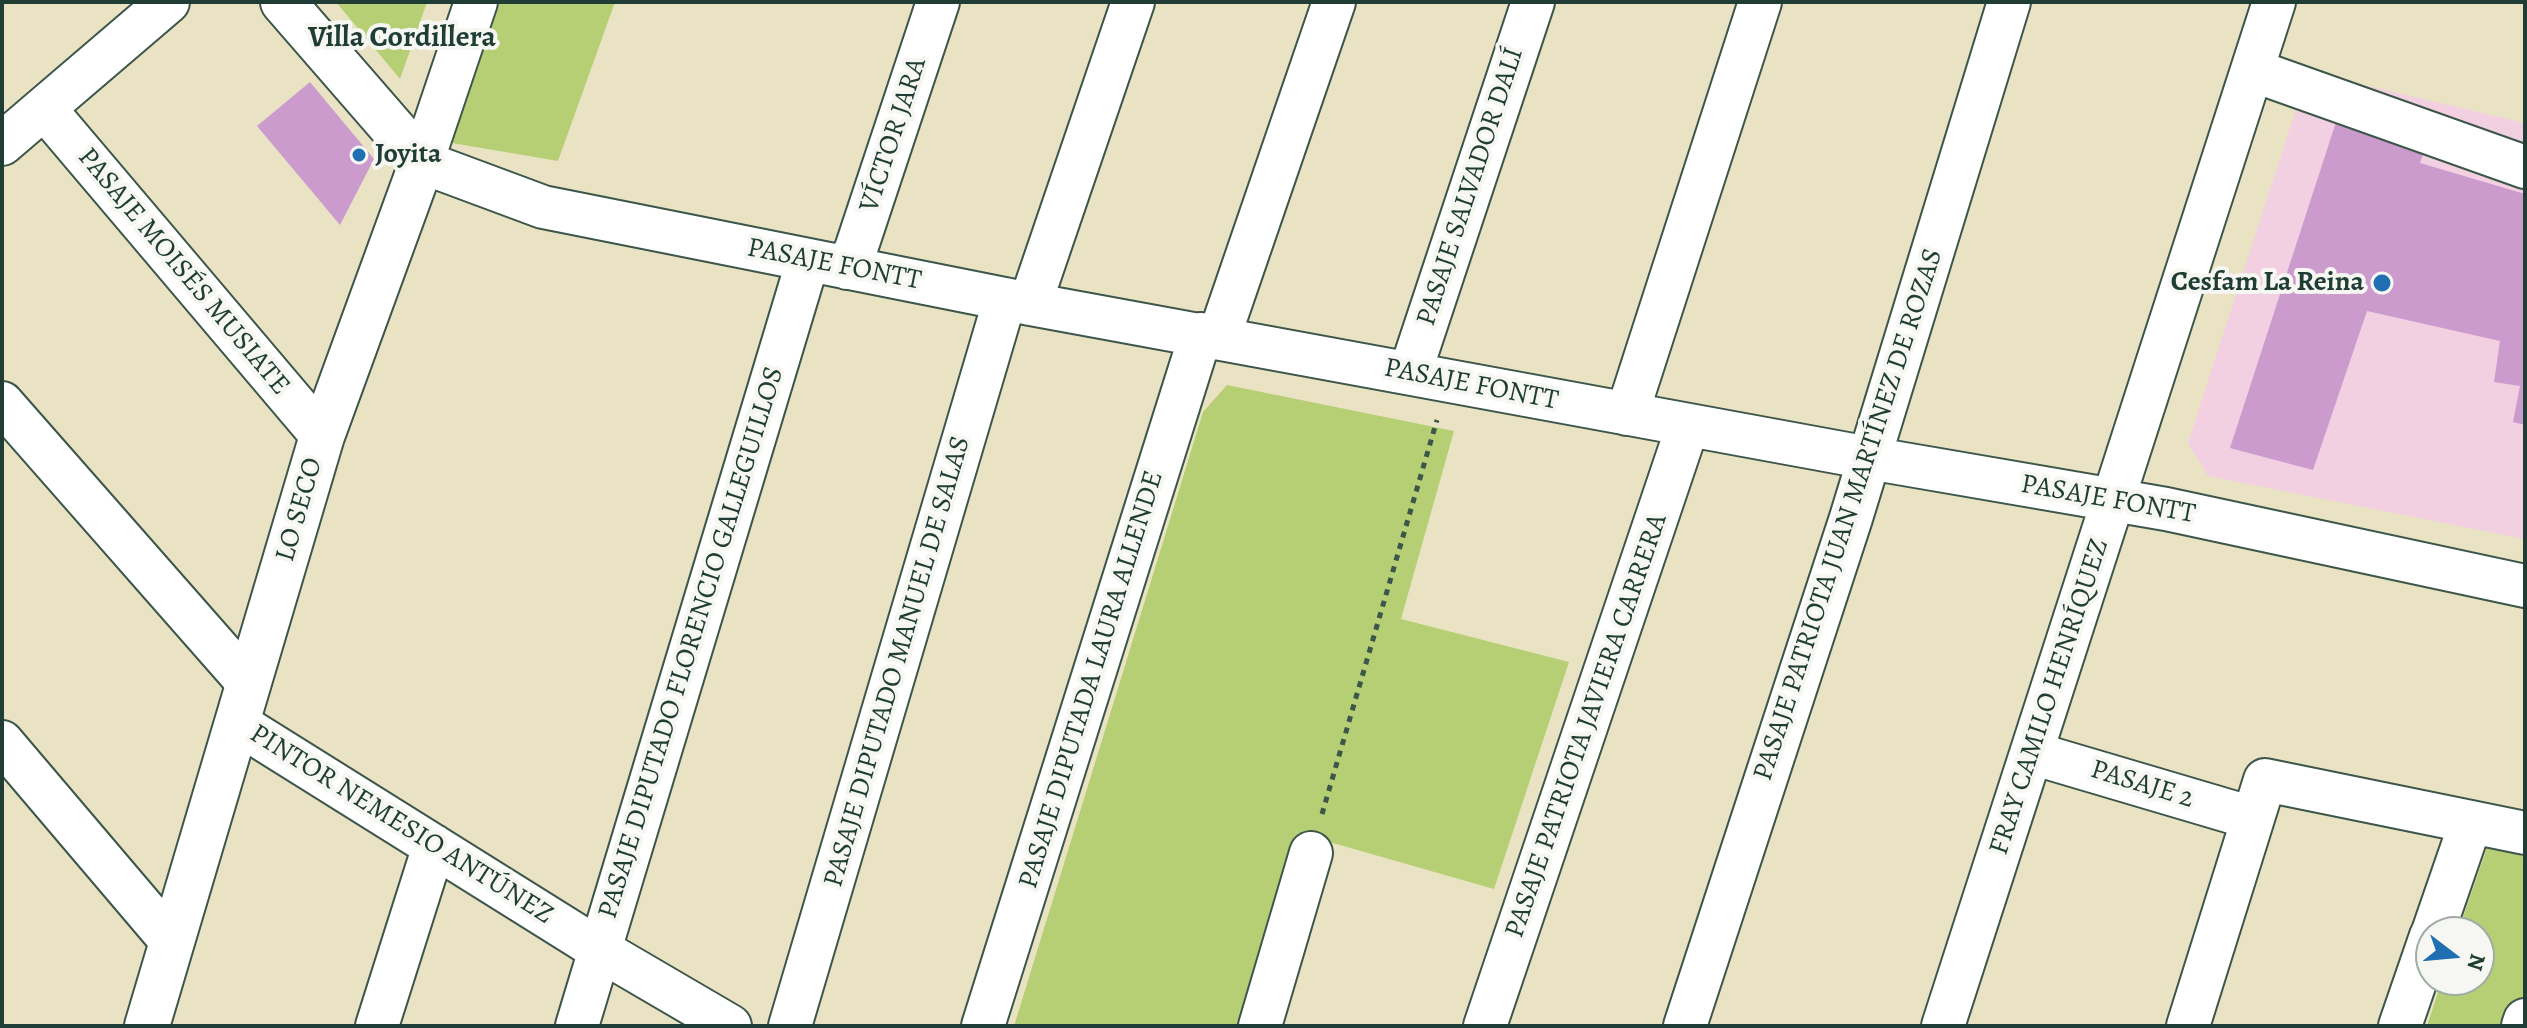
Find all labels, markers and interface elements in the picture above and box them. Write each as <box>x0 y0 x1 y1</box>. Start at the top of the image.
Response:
district label: Villa Cordillera <box>308 21 496 57</box>
street label: PASAJE SALVADOR DALÍ <box>1410 44 1532 330</box>
street label: VÍCTOR JARA <box>853 54 935 216</box>
place label: Joyita <box>375 138 441 172</box>
street label: PASAJE MOISÉS MUSIATE <box>70 141 296 403</box>
marker: Joyita <box>350 146 368 164</box>
street label: PASAJE FONTT <box>744 232 924 298</box>
street label: PASAJE PATRIOTA JUAN MARTÍNEZ DE ROZAS <box>1747 245 1951 785</box>
place label: Cesfam La Reina <box>2171 266 2364 300</box>
marker: Cesfam La Reina <box>2371 272 2393 294</box>
street label: PASAJE FONTT <box>1381 352 1561 418</box>
street label: PASAJE DIPUTADO FLORENCIO GALLEGUILLOS <box>592 363 792 923</box>
street label: PASAJE DIPUTADO MANUEL DE SALAS <box>817 433 979 891</box>
street label: LO SECO <box>269 454 331 566</box>
street label: PASAJE DIPUTADA LAURA ALLENDE <box>1012 467 1172 893</box>
street label: PASAJE FONTT <box>2018 468 2198 532</box>
street label: PASAJE PATRIOTA JAVIERA CARRERA <box>1498 510 1676 942</box>
street label: FRAY CAMILO HENRÍQUEZ <box>1983 535 2117 859</box>
street label: PINTOR NEMESIO ANTÚNEZ <box>243 718 559 932</box>
street label: PASAJE 2 <box>2086 753 2198 817</box>
north arrow <box>2415 916 2495 996</box>
text: N <box>2460 950 2493 974</box>

